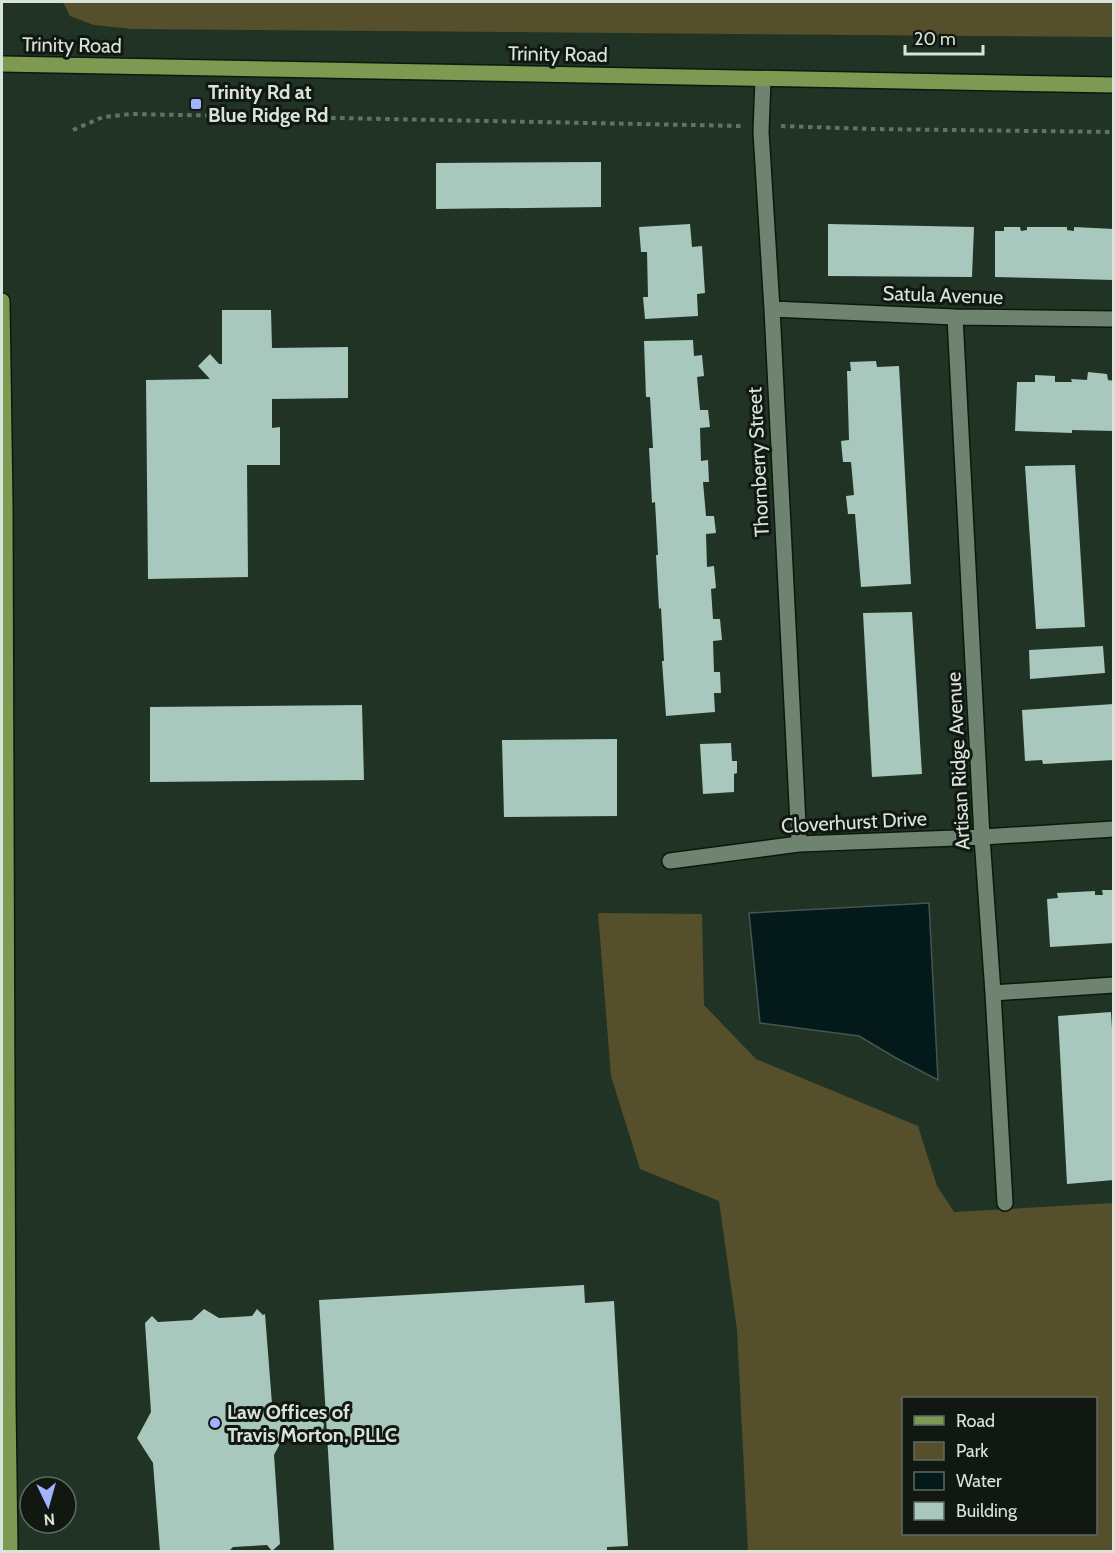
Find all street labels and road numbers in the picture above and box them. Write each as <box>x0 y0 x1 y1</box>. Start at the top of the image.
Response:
street label: Trinity Road <box>22 32 122 58</box>
street label: Trinity Road <box>508 41 608 67</box>
street label: Satula Avenue <box>882 281 1004 309</box>
street label: Thornberry Street <box>742 386 774 537</box>
street label: Artisan Ridge Avenue <box>941 671 975 851</box>
street label: Cloverhurst Drive <box>780 806 928 838</box>

